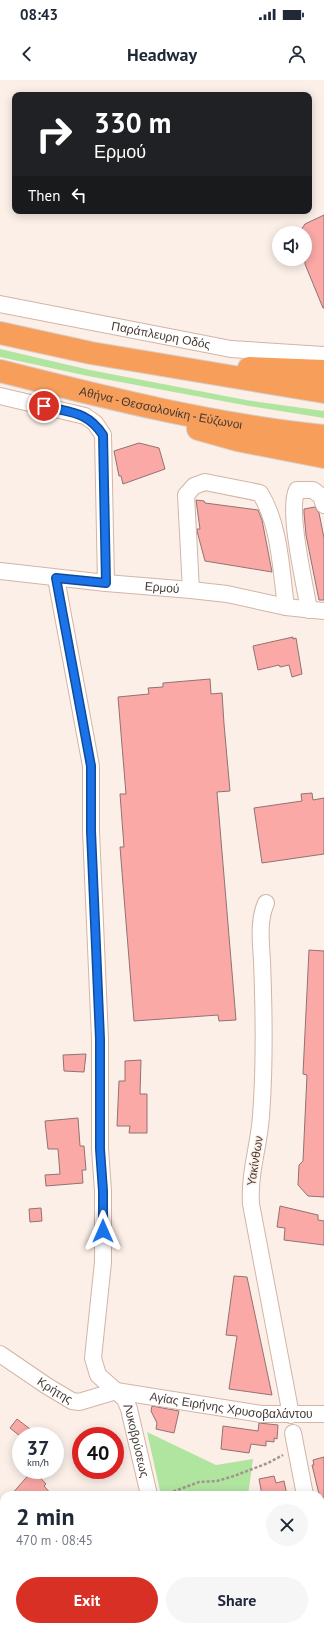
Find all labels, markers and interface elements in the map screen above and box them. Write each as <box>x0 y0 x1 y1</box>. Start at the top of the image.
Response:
text: 08:43 <box>20 5 58 24</box>
icon: back <box>16 43 38 65</box>
text: Headway <box>127 43 197 66</box>
icon: person <box>286 43 308 65</box>
text: 330 m <box>94 104 171 141</box>
icon: right <box>28 108 80 160</box>
text: Ερμού <box>94 140 146 163</box>
icon: left <box>68 184 90 206</box>
text: Then <box>28 186 60 205</box>
map controls <box>272 226 312 266</box>
button: sound <box>272 226 312 266</box>
street label: Παράπλευρη Οδός <box>110 318 212 352</box>
street label: Αθήνα - Θεσσαλονίκη - Εύζωνοι <box>78 383 244 432</box>
pin <box>27 389 61 423</box>
icon: arrive <box>33 395 55 417</box>
street label: Ερμού <box>144 578 180 596</box>
street label: Υακίνθων <box>243 1135 266 1187</box>
position arrow <box>82 1210 124 1252</box>
street label: Κρήτης <box>35 1374 76 1407</box>
street label: Αγίας Ειρήνης Χρυσοβαλάντου <box>149 1388 313 1421</box>
street label: Λυκοβρύσεως <box>121 1401 153 1479</box>
speed limit sign: 40 <box>72 1427 124 1479</box>
text: 37 <box>27 1435 49 1461</box>
text: km/h <box>27 1456 49 1469</box>
text: 2 min <box>16 1501 75 1532</box>
button: close <box>266 1504 308 1546</box>
text: 470 m · 08:45 <box>16 1532 93 1549</box>
button: Exit <box>16 1577 158 1623</box>
button: Share <box>166 1577 308 1623</box>

